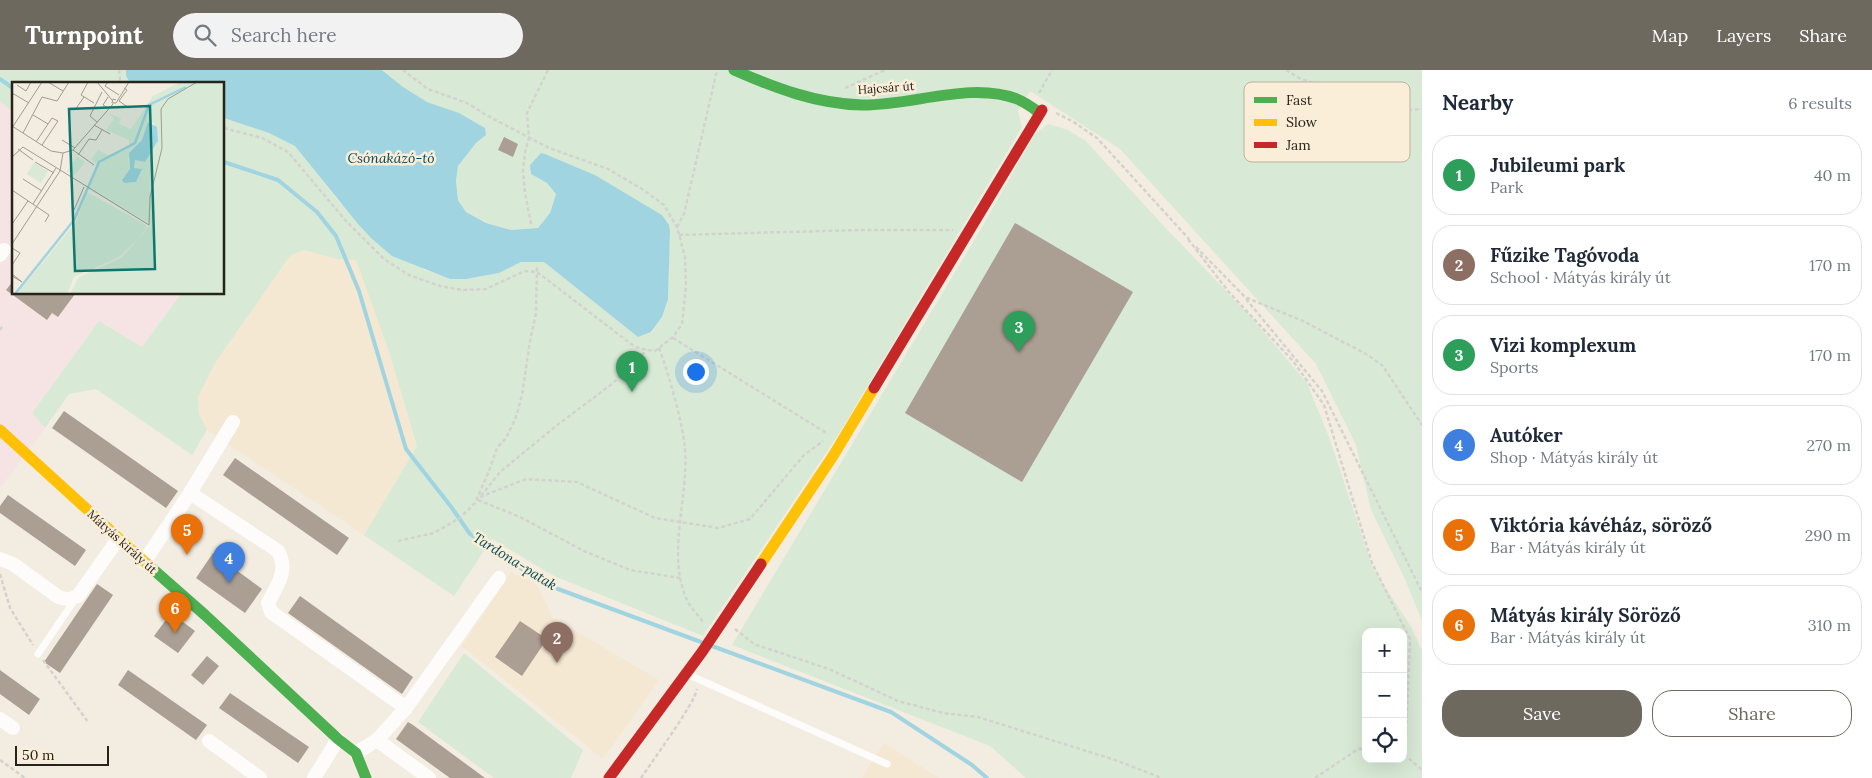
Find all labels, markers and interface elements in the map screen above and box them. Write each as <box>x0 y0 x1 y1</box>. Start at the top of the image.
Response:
search box <box>173 13 523 58</box>
text: Turnpoint <box>25 20 143 51</box>
icon: search <box>191 21 219 49</box>
text: Search here <box>231 23 337 47</box>
text: Map <box>1652 24 1688 47</box>
text: Layers <box>1716 24 1771 47</box>
text: Share <box>1799 24 1847 47</box>
street label: Hajcsár út <box>857 78 915 97</box>
inset map <box>12 82 225 295</box>
legend <box>1244 82 1410 162</box>
text: Nearby <box>1442 89 1513 116</box>
text: Fast <box>1286 91 1313 109</box>
text: 6 results <box>1788 93 1852 113</box>
text: Slow <box>1286 113 1318 131</box>
text: Jam <box>1285 136 1311 154</box>
water label: Csónakázó-tó <box>347 149 435 167</box>
text: Jubileumi park <box>1490 153 1625 177</box>
text: 1 <box>1456 165 1462 185</box>
text: 40 m <box>1814 165 1851 185</box>
text: Park <box>1490 177 1523 197</box>
text: Fűzike Tagóvoda <box>1490 243 1639 267</box>
text: 2 <box>1455 255 1463 275</box>
text: 170 m <box>1809 255 1851 275</box>
text: School · Mátyás király út <box>1490 267 1671 287</box>
pin: 3 <box>1003 311 1035 352</box>
text: Vizi komplexum <box>1490 333 1636 357</box>
text: 3 <box>1455 345 1463 365</box>
text: 170 m <box>1809 345 1851 365</box>
pin: 1 <box>616 351 648 392</box>
text: Sports <box>1490 357 1539 377</box>
your location <box>683 359 709 385</box>
text: Autóker <box>1490 423 1563 447</box>
text: 4 <box>1455 435 1463 455</box>
text: 270 m <box>1807 435 1851 455</box>
text: Shop · Mátyás király út <box>1490 447 1658 467</box>
street label: Mátyás király út <box>84 506 161 577</box>
text: Viktória kávéház, söröző <box>1490 513 1712 537</box>
pin: 5 <box>171 514 203 555</box>
text: 5 <box>1455 525 1463 545</box>
text: 290 m <box>1805 525 1851 545</box>
water label: Tardona-patak <box>470 528 560 594</box>
text: Bar · Mátyás király út <box>1490 537 1646 557</box>
pin: 4 <box>213 542 245 583</box>
pin: 6 <box>159 592 191 633</box>
text: Mátyás király Söröző <box>1490 603 1681 627</box>
text: 6 <box>1454 615 1464 635</box>
text: 310 m <box>1808 615 1851 635</box>
pin: 2 <box>541 622 573 663</box>
text: Bar · Mátyás király út <box>1490 627 1646 647</box>
map controls <box>1362 628 1407 763</box>
button: + <box>1362 628 1407 673</box>
button: − <box>1362 673 1407 718</box>
button: Save <box>1442 690 1642 737</box>
button: Share <box>1652 690 1852 737</box>
button: locate <box>1362 718 1407 763</box>
scale bar <box>15 743 109 766</box>
text: 50 m <box>22 746 55 764</box>

